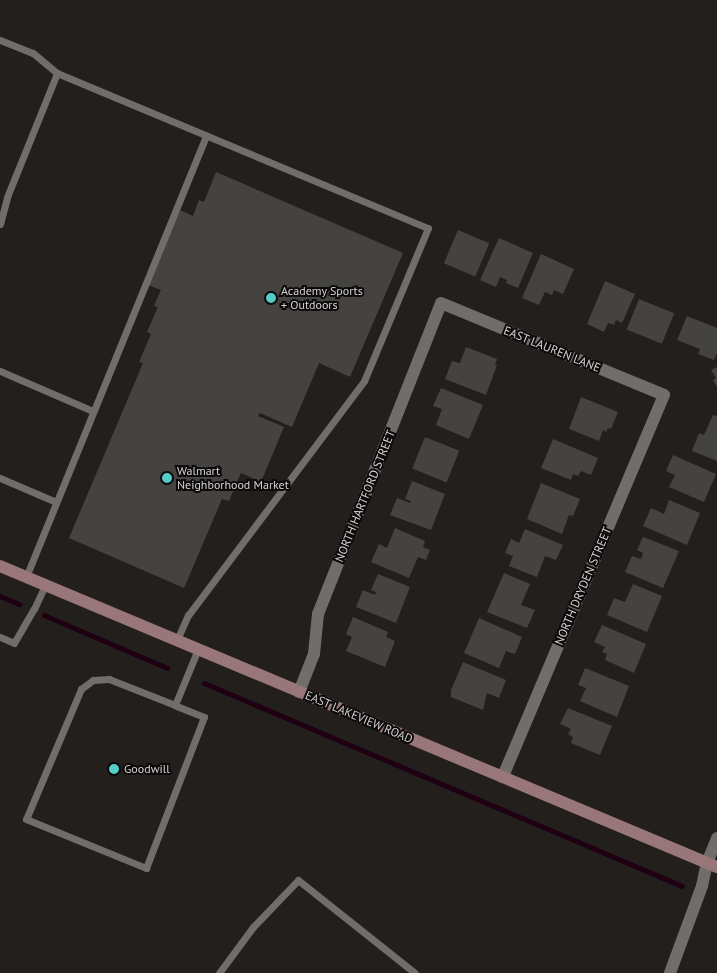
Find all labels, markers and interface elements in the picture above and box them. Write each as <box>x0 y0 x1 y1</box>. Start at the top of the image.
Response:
place label: Academy Sports + Outdoors <box>281 284 363 312</box>
marker: Academy Sports + Outdoors <box>265 292 277 304</box>
street label: EAST LAUREN LANE <box>501 323 603 375</box>
street label: NORTH HARTFORD STREET <box>332 428 398 564</box>
place label: Walmart Neighborhood Market <box>177 464 289 492</box>
marker: Walmart Neighborhood Market <box>161 472 173 484</box>
street label: NORTH DRYDEN STREET <box>552 525 614 647</box>
street label: EAST LAKEVIEW ROAD <box>303 688 415 746</box>
place label: Goodwill <box>124 762 170 776</box>
marker: Goodwill <box>108 763 120 775</box>

